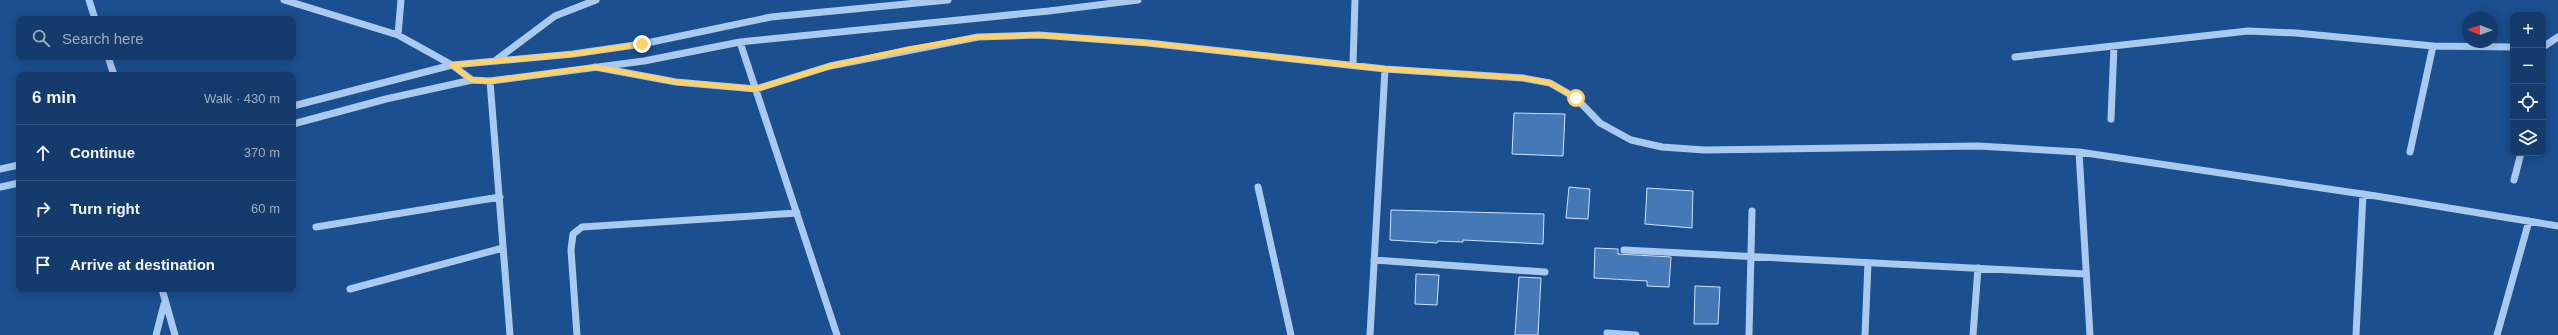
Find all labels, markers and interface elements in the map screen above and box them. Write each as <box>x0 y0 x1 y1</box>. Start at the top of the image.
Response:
north arrow <box>2462 12 2498 48</box>
map controls <box>2510 12 2546 156</box>
button: + <box>2510 12 2546 48</box>
search box <box>16 16 296 60</box>
icon: search <box>30 27 52 49</box>
text: Search here <box>62 30 144 47</box>
route end <box>633 35 651 53</box>
button: − <box>2510 48 2546 84</box>
button: locate <box>2510 84 2546 120</box>
text: 6 min <box>32 88 76 107</box>
route start <box>1567 89 1585 107</box>
text: Walk · 430 m <box>204 91 280 106</box>
button: layers <box>2510 120 2546 156</box>
icon: ahead <box>32 142 54 164</box>
text: Continue <box>70 144 135 161</box>
text: 370 m <box>244 145 280 160</box>
icon: right <box>32 198 54 220</box>
text: Turn right <box>70 200 140 217</box>
text: 60 m <box>251 201 280 216</box>
icon: arrive <box>32 254 54 276</box>
text: Arrive at destination <box>70 256 215 273</box>

